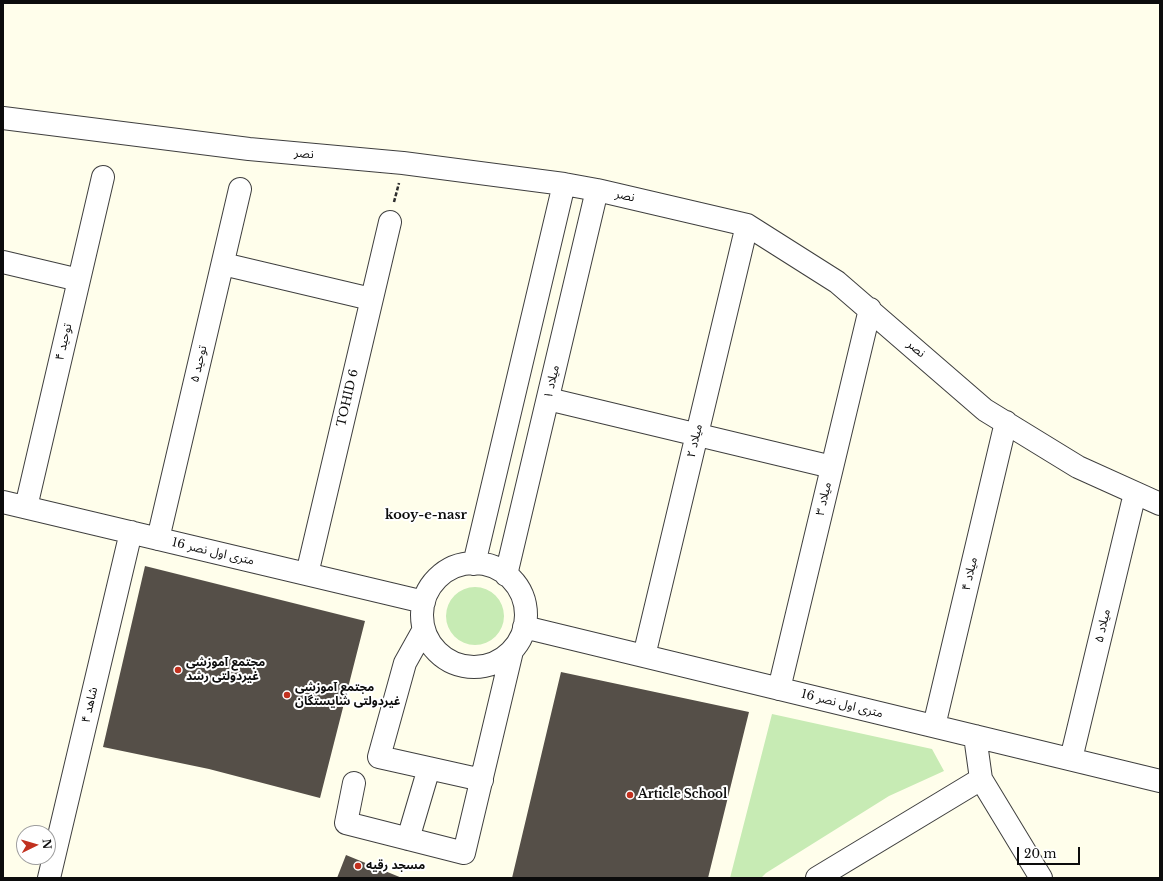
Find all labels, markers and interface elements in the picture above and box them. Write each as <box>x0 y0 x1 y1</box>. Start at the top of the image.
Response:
street label: نصر <box>294 146 314 162</box>
street label: نصر <box>614 187 636 205</box>
street label: توحید ۴ <box>53 322 75 362</box>
street label: نصر <box>904 337 928 361</box>
street label: توحید ۵ <box>188 344 210 384</box>
street label: میلاد ۱ <box>541 364 563 400</box>
street label: TOHID 6 <box>334 368 362 428</box>
street label: میلاد ۲ <box>684 423 706 459</box>
street label: میلاد ۳ <box>813 481 835 517</box>
district label: kooy-e-nasr <box>385 507 467 523</box>
street label: 16 متری اول نصر <box>170 536 256 568</box>
street label: میلاد ۴ <box>959 556 981 592</box>
street label: میلاد ۵ <box>1092 608 1114 644</box>
place label: مجتمع آموزشی غیردولتی رشد <box>186 656 265 684</box>
marker: مجتمع آموزشی غیردولتی رشد <box>173 665 183 675</box>
place label: مجتمع آموزشی غیردولتی شایستگان <box>295 681 401 709</box>
street label: شاهد ۴ <box>79 686 101 724</box>
street label: 16 متری اول نصر <box>800 687 884 721</box>
marker: مجتمع آموزشی غیردولتی شایستگان <box>282 690 292 700</box>
place label: Article School <box>638 788 727 802</box>
marker: Article School <box>625 790 635 800</box>
north arrow <box>16 825 56 865</box>
text: N <box>40 838 54 850</box>
scale bar <box>1019 839 1082 865</box>
text: 20 m <box>1024 846 1056 861</box>
place label: مسجد رقیه <box>366 859 425 873</box>
marker: مسجد رقیه <box>353 861 363 871</box>

